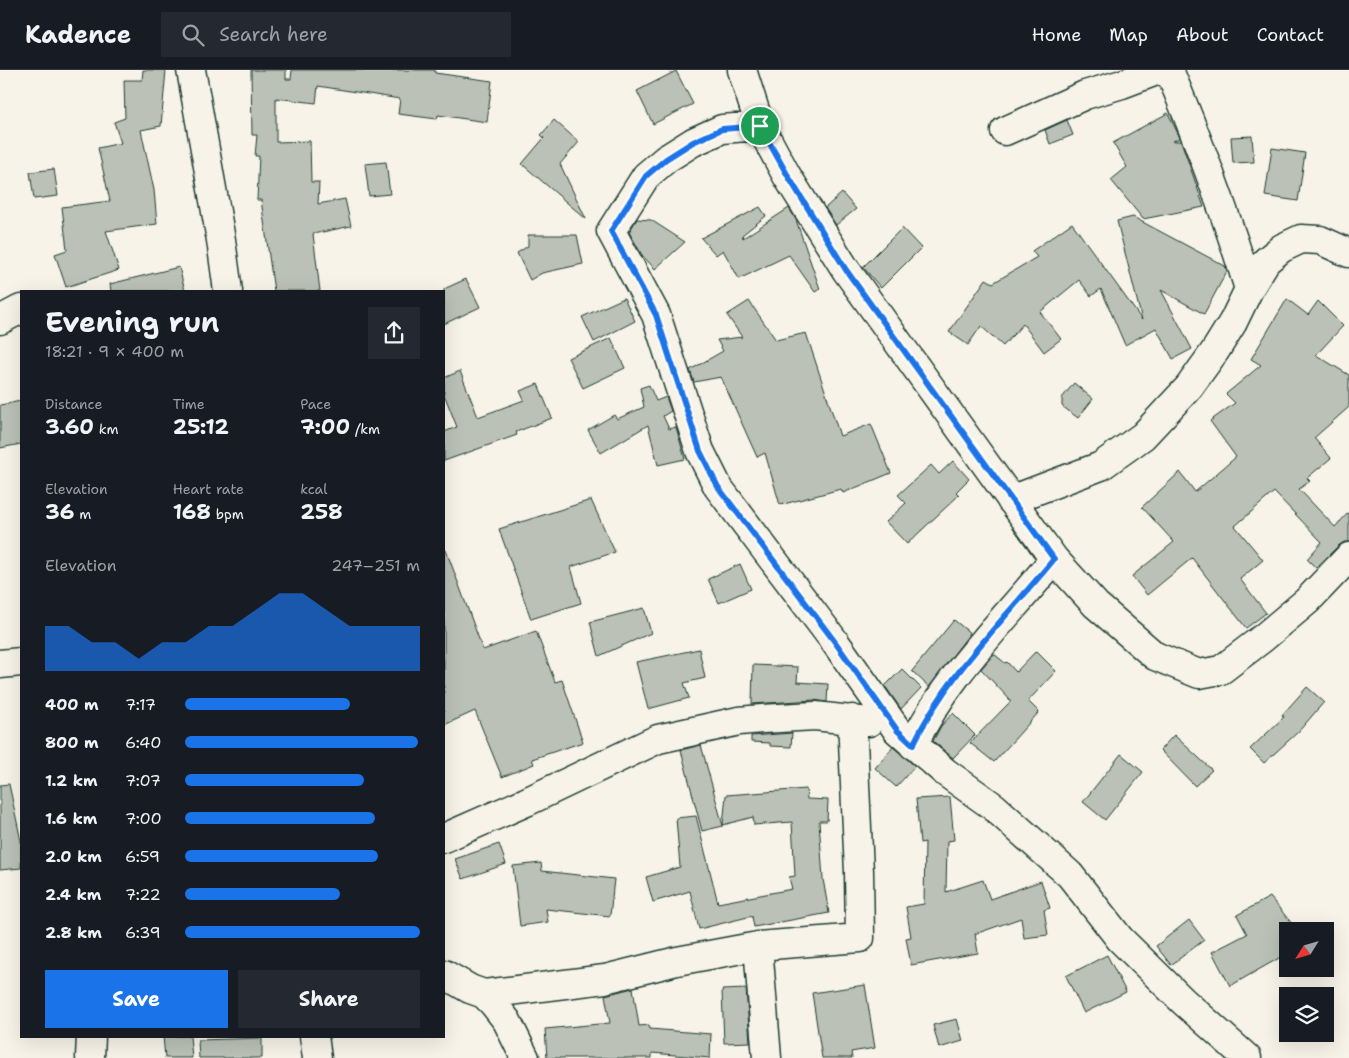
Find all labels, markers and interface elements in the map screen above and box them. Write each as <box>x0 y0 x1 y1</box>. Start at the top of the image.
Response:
search box <box>161 12 511 57</box>
text: Kadence <box>25 19 131 51</box>
icon: search <box>179 21 207 49</box>
text: Search here <box>219 22 328 47</box>
text: Home <box>1032 23 1081 47</box>
text: Map <box>1109 23 1148 47</box>
text: About <box>1176 23 1229 47</box>
text: Contact <box>1257 23 1324 47</box>
pin <box>739 105 781 147</box>
icon: arrive <box>746 112 774 140</box>
text: Evening run <box>45 303 220 341</box>
button: share <box>368 307 420 359</box>
text: 18:21 · 9 × 400 m <box>45 341 184 362</box>
text: Distance <box>45 395 102 413</box>
text: Time <box>173 395 205 413</box>
text: Pace <box>300 395 331 413</box>
text: 3.60 <box>45 413 94 441</box>
text: 25:12 <box>173 413 229 441</box>
text: 7:00 <box>300 413 350 441</box>
text: km <box>94 420 119 438</box>
text: /km <box>350 420 380 438</box>
text: Elevation <box>45 480 108 498</box>
text: Heart rate <box>173 480 244 498</box>
text: kcal <box>300 480 328 498</box>
text: 36 <box>45 498 74 526</box>
text: 168 <box>173 498 211 526</box>
text: 258 <box>300 498 343 526</box>
text: m <box>74 505 91 523</box>
text: bpm <box>211 505 244 523</box>
text: Elevation <box>45 555 117 576</box>
text: 247–251 m <box>331 555 420 576</box>
text: 400 m <box>45 694 99 715</box>
text: 7:17 <box>125 694 156 715</box>
text: 800 m <box>45 732 99 753</box>
text: 6:40 <box>125 732 161 753</box>
text: 1.2 km <box>45 770 98 791</box>
text: 7:07 <box>125 770 161 791</box>
text: 1.6 km <box>45 808 97 829</box>
text: 7:00 <box>125 808 162 829</box>
text: 2.0 km <box>45 846 102 867</box>
text: 6:59 <box>125 846 160 867</box>
text: 2.4 km <box>45 884 101 905</box>
text: 7:22 <box>125 884 161 905</box>
text: 2.8 km <box>45 922 102 943</box>
text: 6:39 <box>125 922 161 943</box>
north arrow <box>1279 922 1334 978</box>
map controls <box>1279 922 1334 1042</box>
button: Save <box>45 970 228 1028</box>
button: Share <box>238 970 420 1028</box>
button: layers <box>1279 987 1334 1042</box>

